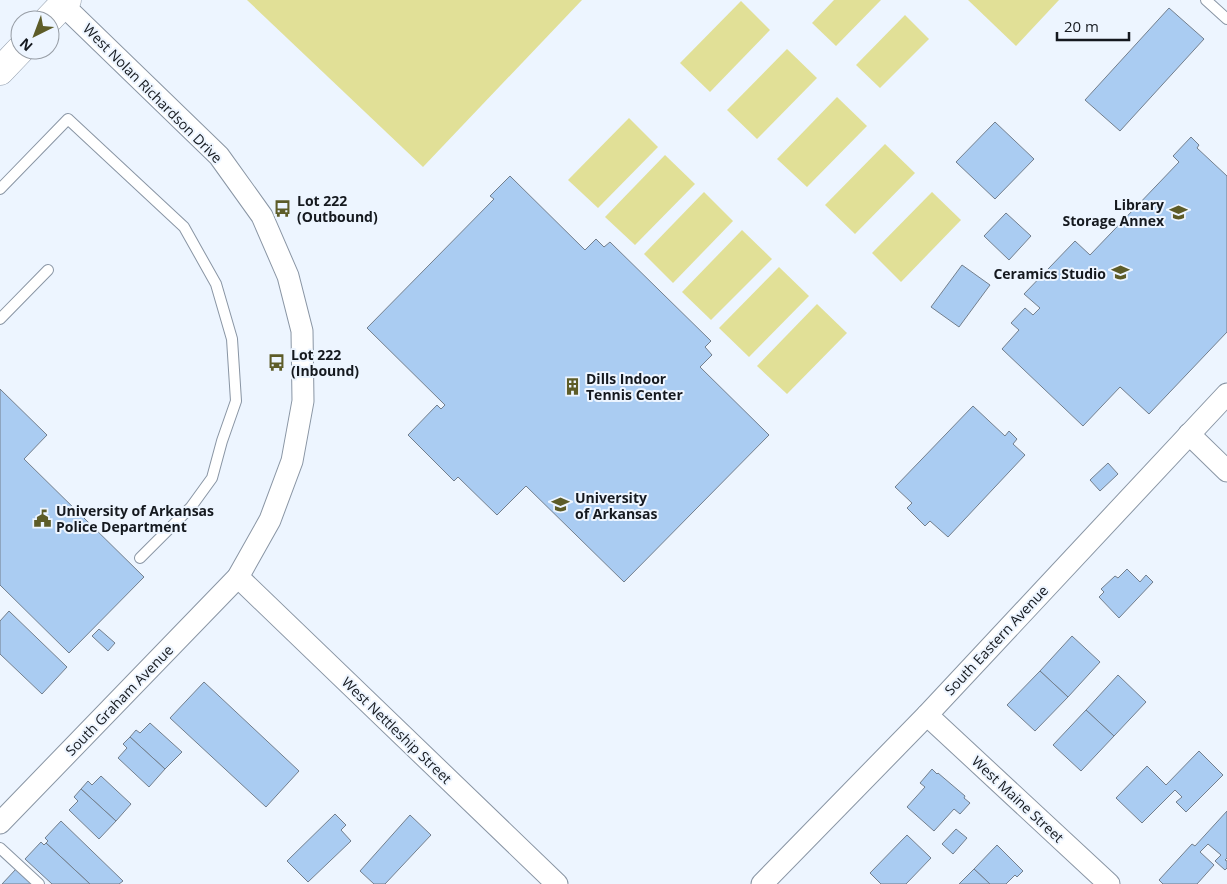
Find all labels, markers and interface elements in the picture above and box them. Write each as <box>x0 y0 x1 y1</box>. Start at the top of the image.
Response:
north arrow <box>10 10 60 60</box>
scale bar <box>1057 10 1130 42</box>
text: 20 m <box>1064 16 1099 36</box>
street label: West Nolan Richardson Drive <box>79 19 227 167</box>
text: N <box>15 34 37 56</box>
place label: Lot 222 (Outbound) <box>297 191 378 226</box>
place label: Library Storage Annex <box>1062 195 1165 230</box>
bus stop icon: Lot 222 (Outbound) <box>273 198 293 218</box>
school or university icon: Library Storage Annex <box>1168 202 1188 222</box>
school or university icon: Ceramics Studio <box>1110 263 1130 283</box>
place label: Ceramics Studio <box>993 264 1106 283</box>
place label: Lot 222 (Inbound) <box>291 345 359 380</box>
bus stop icon: Lot 222 (Inbound) <box>267 352 287 372</box>
place label: Dills Indoor Tennis Center <box>586 369 683 404</box>
building icon: Dills Indoor Tennis Center <box>562 376 582 396</box>
place label: University of Arkansas <box>575 488 657 523</box>
school or university icon: University of Arkansas <box>551 495 571 515</box>
place label: University of Arkansas Police Department <box>56 501 214 536</box>
public building icon: University of Arkansas Police Department <box>32 508 52 528</box>
street label: South Eastern Avenue <box>940 581 1052 699</box>
street label: South Graham Avenue <box>61 640 177 760</box>
street label: West Nettleship Street <box>338 672 456 788</box>
street label: West Maine Street <box>968 751 1068 847</box>

